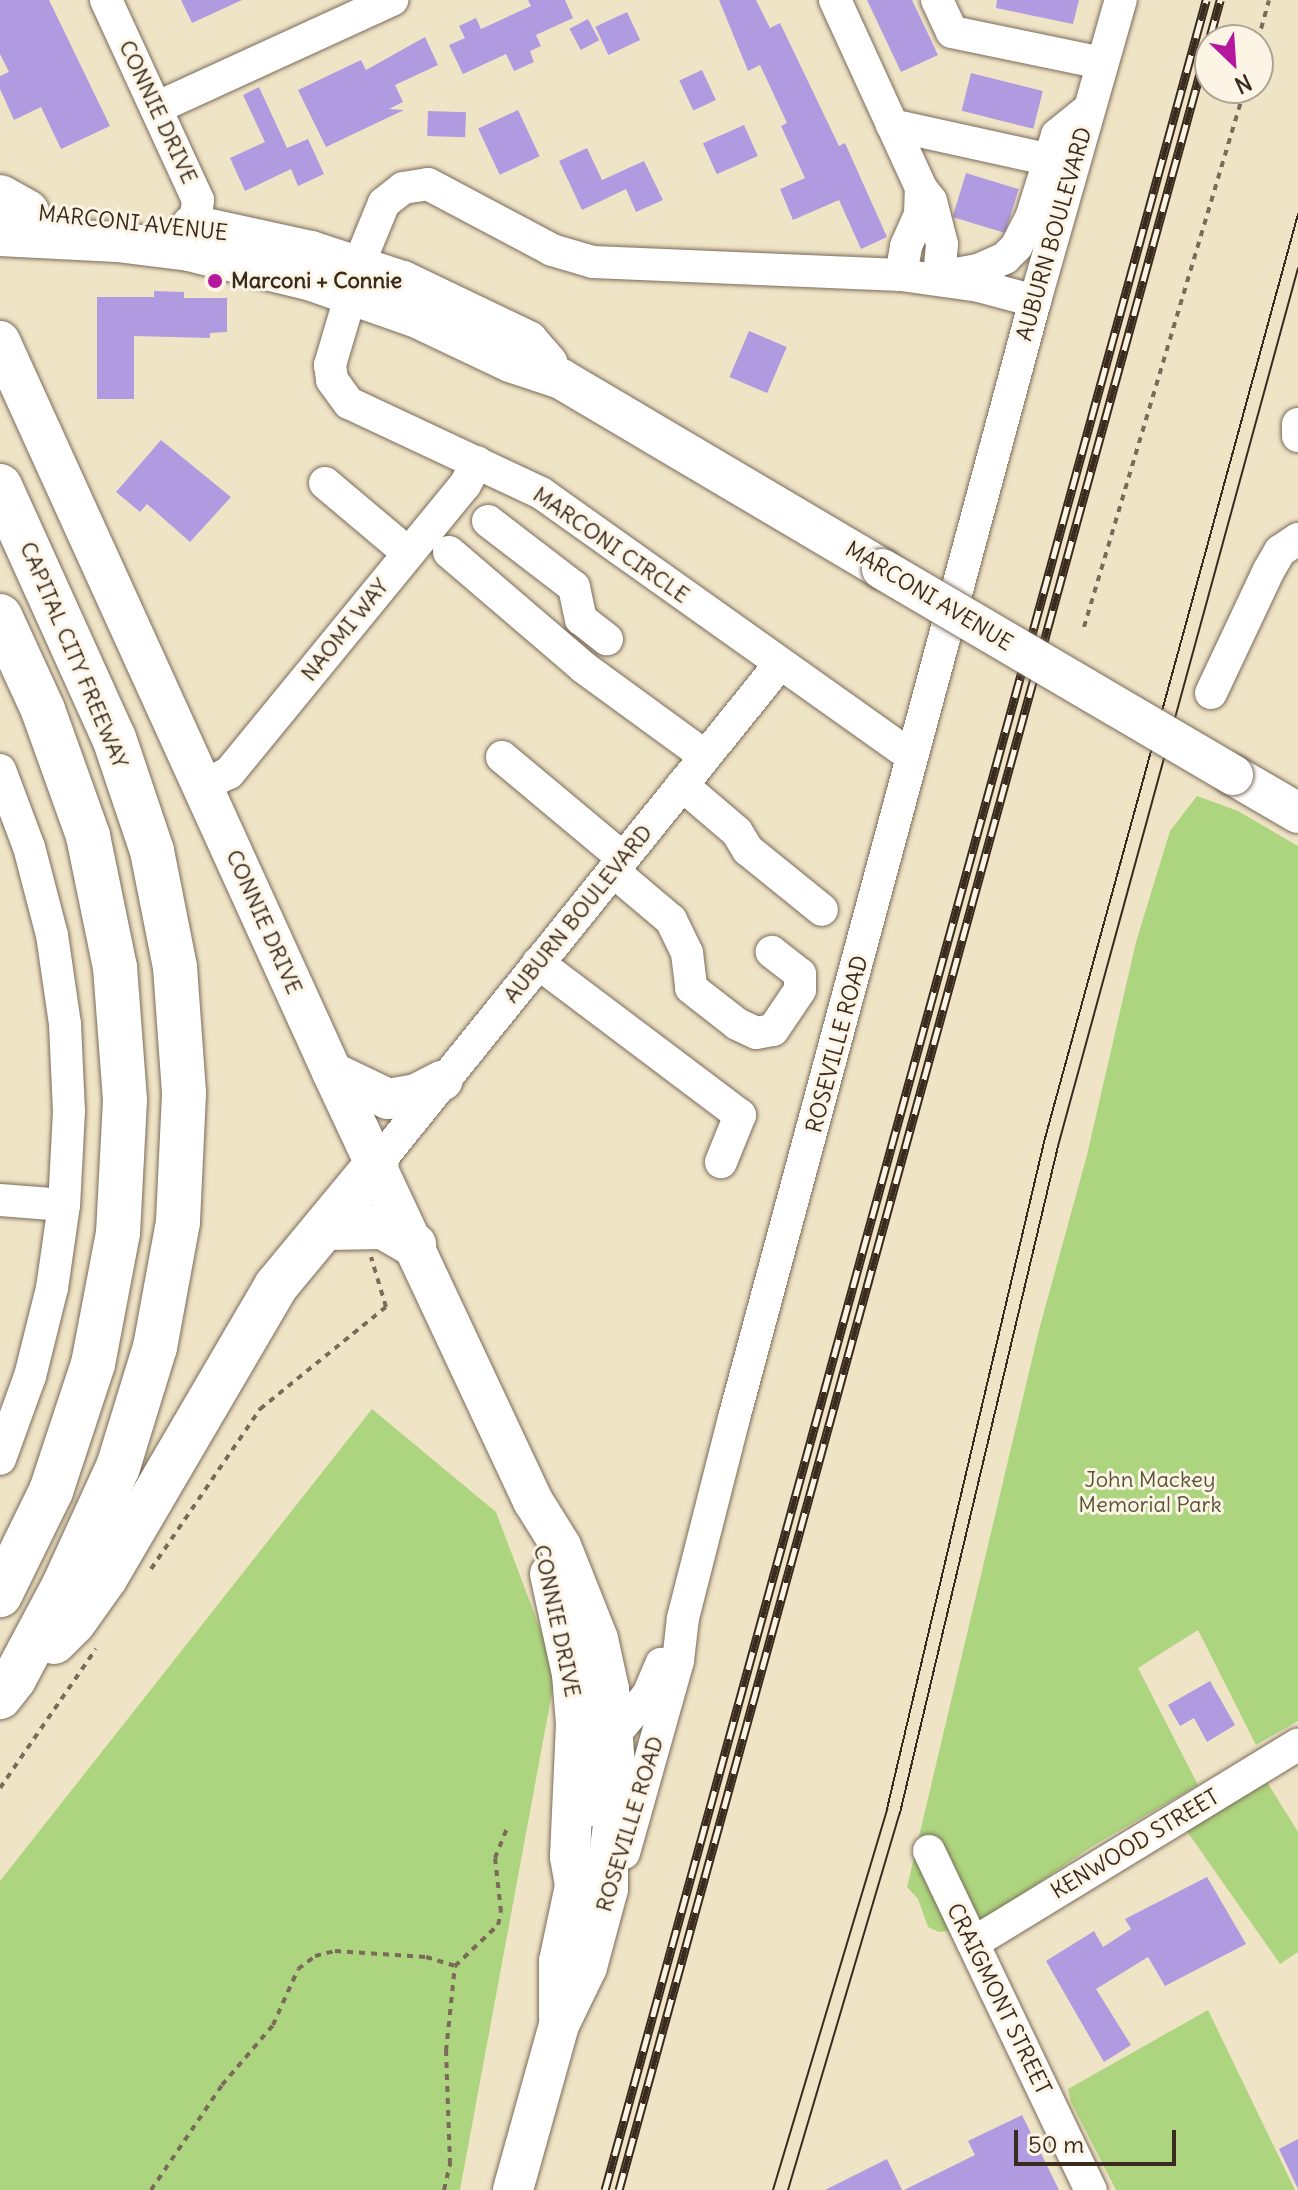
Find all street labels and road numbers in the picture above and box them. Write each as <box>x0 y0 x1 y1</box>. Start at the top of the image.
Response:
street label: CONNIE DRIVE <box>113 36 203 188</box>
street label: AUBURN BOULEVARD <box>1011 124 1097 344</box>
street label: MARCONI AVENUE <box>37 200 229 246</box>
street label: MARCONI CIRCLE <box>528 481 694 609</box>
street label: MARCONI AVENUE <box>841 536 1017 656</box>
street label: CAPITAL CITY FREEWAY <box>14 538 134 772</box>
street label: NAOMI WAY <box>296 574 394 686</box>
street label: AUBURN BOULEVARD <box>498 820 658 1008</box>
street label: CONNIE DRIVE <box>220 846 308 998</box>
street label: ROSEVILLE ROAD <box>801 953 873 1135</box>
street label: CONNIE DRIVE <box>528 1542 586 1700</box>
street label: ROSEVILLE ROAD <box>591 1733 669 1915</box>
street label: KENWOOD STREET <box>1046 1783 1224 1905</box>
street label: CRAIGMONT STREET <box>941 1899 1057 2099</box>

